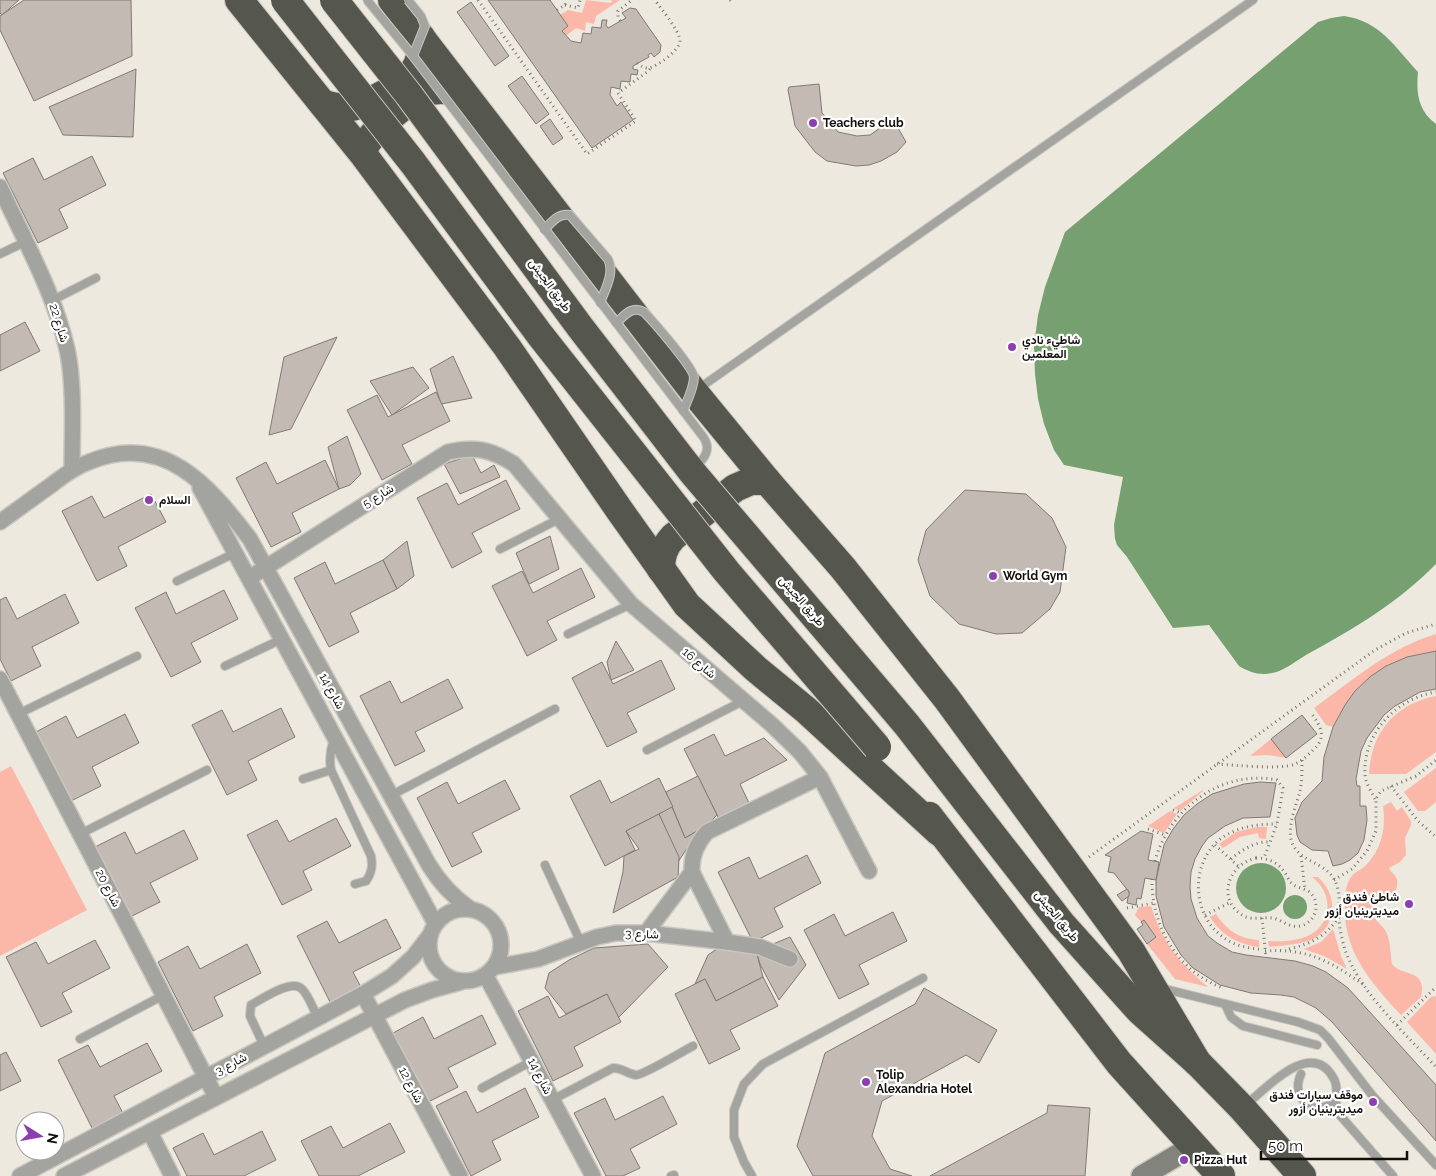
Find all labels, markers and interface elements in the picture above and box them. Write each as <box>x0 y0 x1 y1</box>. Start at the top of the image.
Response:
place label: Teachers club <box>823 116 904 130</box>
marker: Teachers club <box>807 117 819 129</box>
street label: طريق الجيش <box>525 256 574 315</box>
street label: شارع 22 <box>45 302 72 345</box>
place label: شاطيء نادي المعلمين <box>1022 333 1081 361</box>
marker: شاطيء نادي المعلمين <box>1006 341 1018 353</box>
street label: شارع 5 <box>360 481 397 513</box>
place label: السلام <box>159 493 191 508</box>
marker: السلام <box>143 494 155 506</box>
place label: World Gym <box>1003 569 1068 583</box>
marker: World Gym <box>987 570 999 582</box>
street label: طريق الجيش <box>776 573 828 630</box>
street label: شارع 16 <box>678 645 719 683</box>
street label: شارع 14 <box>315 671 348 712</box>
street label: شارع 20 <box>91 867 124 910</box>
street label: طريق الجيش <box>1031 887 1082 945</box>
place label: شاطئ فندق ميديترينيان أزور <box>1324 890 1399 919</box>
marker: شاطئ فندق ميديترينيان أزور <box>1403 898 1415 910</box>
street label: شارع 3 <box>625 926 659 944</box>
street label: شارع 3 <box>213 1050 250 1080</box>
street label: شارع 14 <box>523 1055 555 1097</box>
street label: شارع 12 <box>394 1065 426 1106</box>
place label: Tolip Alexandria Hotel <box>876 1068 972 1096</box>
marker: Tolip Alexandria Hotel <box>860 1076 872 1088</box>
place label: موقف سيارات فندق ميديترينيان أزور <box>1269 1088 1363 1117</box>
marker: موقف سيارات فندق ميديترينيان أزور <box>1367 1096 1379 1108</box>
north arrow <box>15 1111 65 1161</box>
scale bar <box>1261 1128 1407 1160</box>
text: N <box>44 1132 62 1145</box>
text: 50 m <box>1268 1137 1303 1155</box>
place label: Pizza Hut <box>1194 1153 1247 1167</box>
marker: Pizza Hut <box>1178 1154 1190 1166</box>

